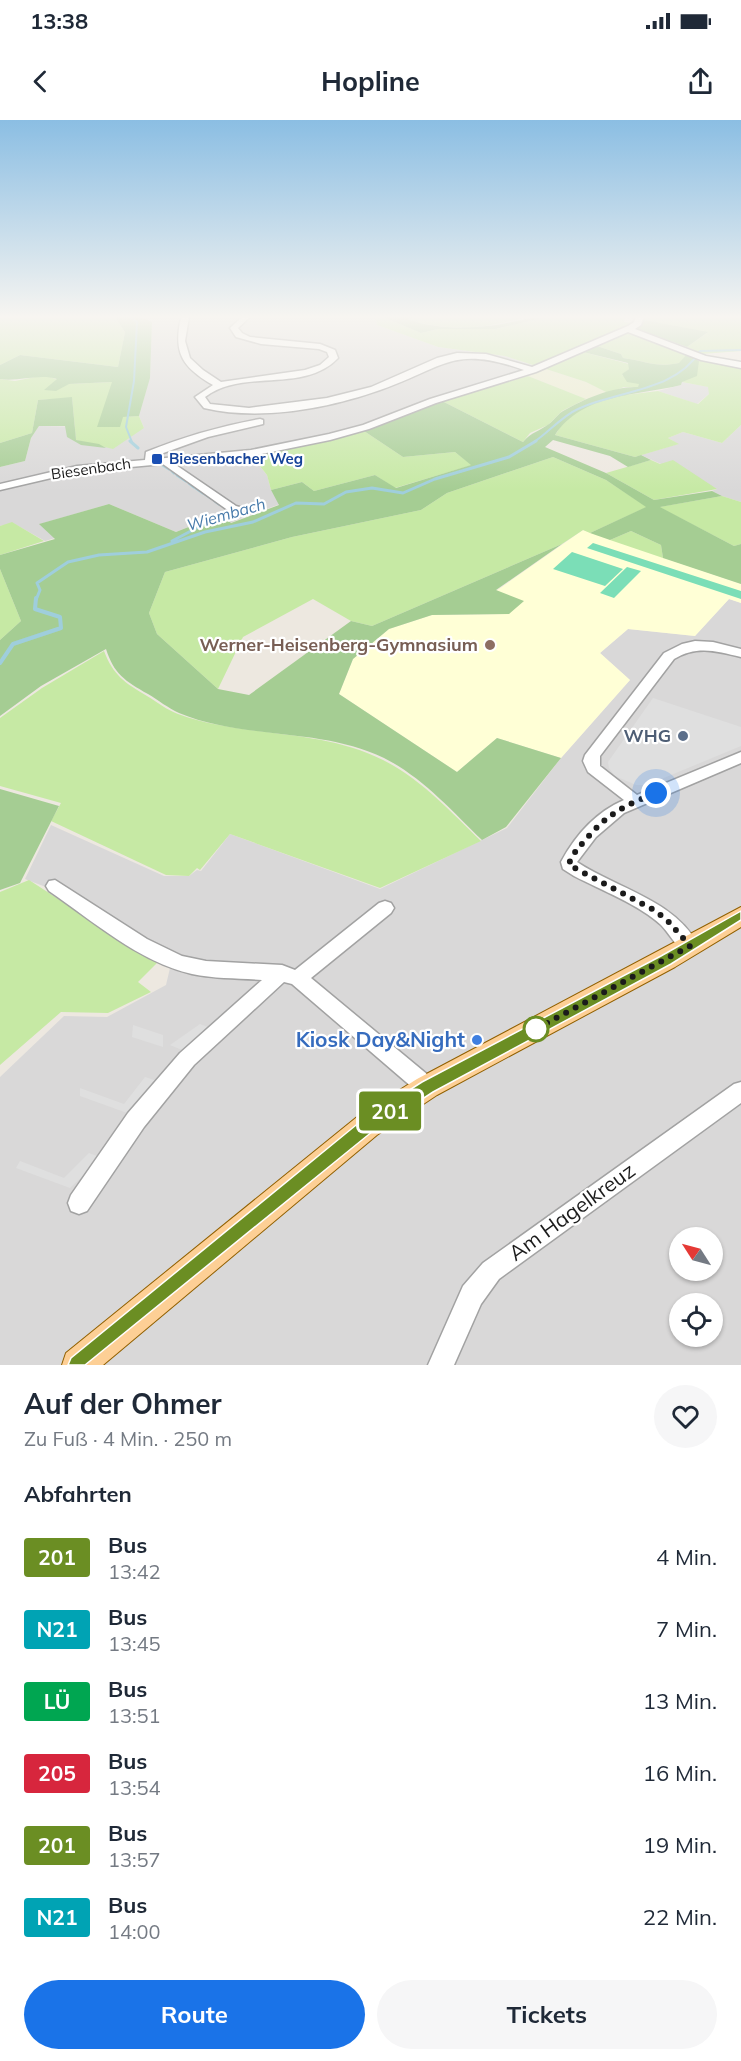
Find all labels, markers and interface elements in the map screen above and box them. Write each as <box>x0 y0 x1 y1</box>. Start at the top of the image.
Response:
text: 13:38 <box>30 7 88 35</box>
text: Hopline <box>321 64 420 98</box>
icon: back <box>24 65 57 98</box>
icon: share <box>684 65 717 98</box>
place label: Biesenbacher Weg <box>169 449 303 468</box>
marker: Biesenbacher Weg <box>150 452 164 466</box>
street label: Biesenbach <box>50 453 132 484</box>
water label: Wiembach <box>184 493 268 535</box>
place label: Werner-Heisenberg-Gymnasium <box>200 633 478 656</box>
marker: Werner-Heisenberg-Gymnasium <box>483 638 497 652</box>
place label: WHG <box>624 724 671 747</box>
marker: WHG <box>676 729 690 743</box>
your location <box>641 778 671 808</box>
unlabelled marker <box>523 1016 549 1042</box>
place label: Kiosk Day&Night <box>296 1026 465 1052</box>
marker: Kiosk Day&Night <box>470 1033 484 1047</box>
line badge: 201 <box>356 1092 424 1130</box>
text: 201 <box>371 1098 409 1124</box>
street label: Am Hagelkreuz <box>503 1157 640 1266</box>
north arrow <box>669 1227 723 1281</box>
map controls <box>669 1227 723 1347</box>
button: locate <box>669 1293 723 1347</box>
button: heart <box>654 1385 717 1448</box>
text: Auf der Ohmer <box>24 1386 222 1421</box>
text: Zu Fuß · 4 Min. · 250 m <box>24 1426 232 1451</box>
text: Abfahrten <box>24 1480 132 1508</box>
text: Bus <box>108 1531 147 1559</box>
text: 4 Min. <box>656 1543 717 1571</box>
text: 201 <box>38 1544 76 1570</box>
text: 13:42 <box>108 1559 161 1584</box>
text: Bus <box>108 1603 147 1631</box>
text: 7 Min. <box>656 1615 717 1643</box>
text: N21 <box>36 1616 78 1642</box>
text: 13:45 <box>108 1631 161 1656</box>
text: Bus <box>108 1675 147 1703</box>
text: 13 Min. <box>643 1687 717 1715</box>
text: LÜ <box>44 1688 70 1714</box>
text: 13:51 <box>108 1703 161 1728</box>
text: Bus <box>108 1747 147 1775</box>
text: 16 Min. <box>643 1759 717 1787</box>
text: 205 <box>38 1760 76 1786</box>
text: 13:54 <box>108 1775 161 1800</box>
text: Bus <box>108 1819 147 1847</box>
text: 19 Min. <box>643 1831 717 1859</box>
text: 201 <box>38 1832 76 1858</box>
text: 13:57 <box>108 1847 161 1872</box>
text: Bus <box>108 1891 147 1919</box>
text: 22 Min. <box>643 1903 717 1931</box>
text: N21 <box>36 1904 78 1930</box>
text: 14:00 <box>108 1919 161 1944</box>
button: Route <box>24 1980 365 2049</box>
button: Tickets <box>377 1980 717 2049</box>

